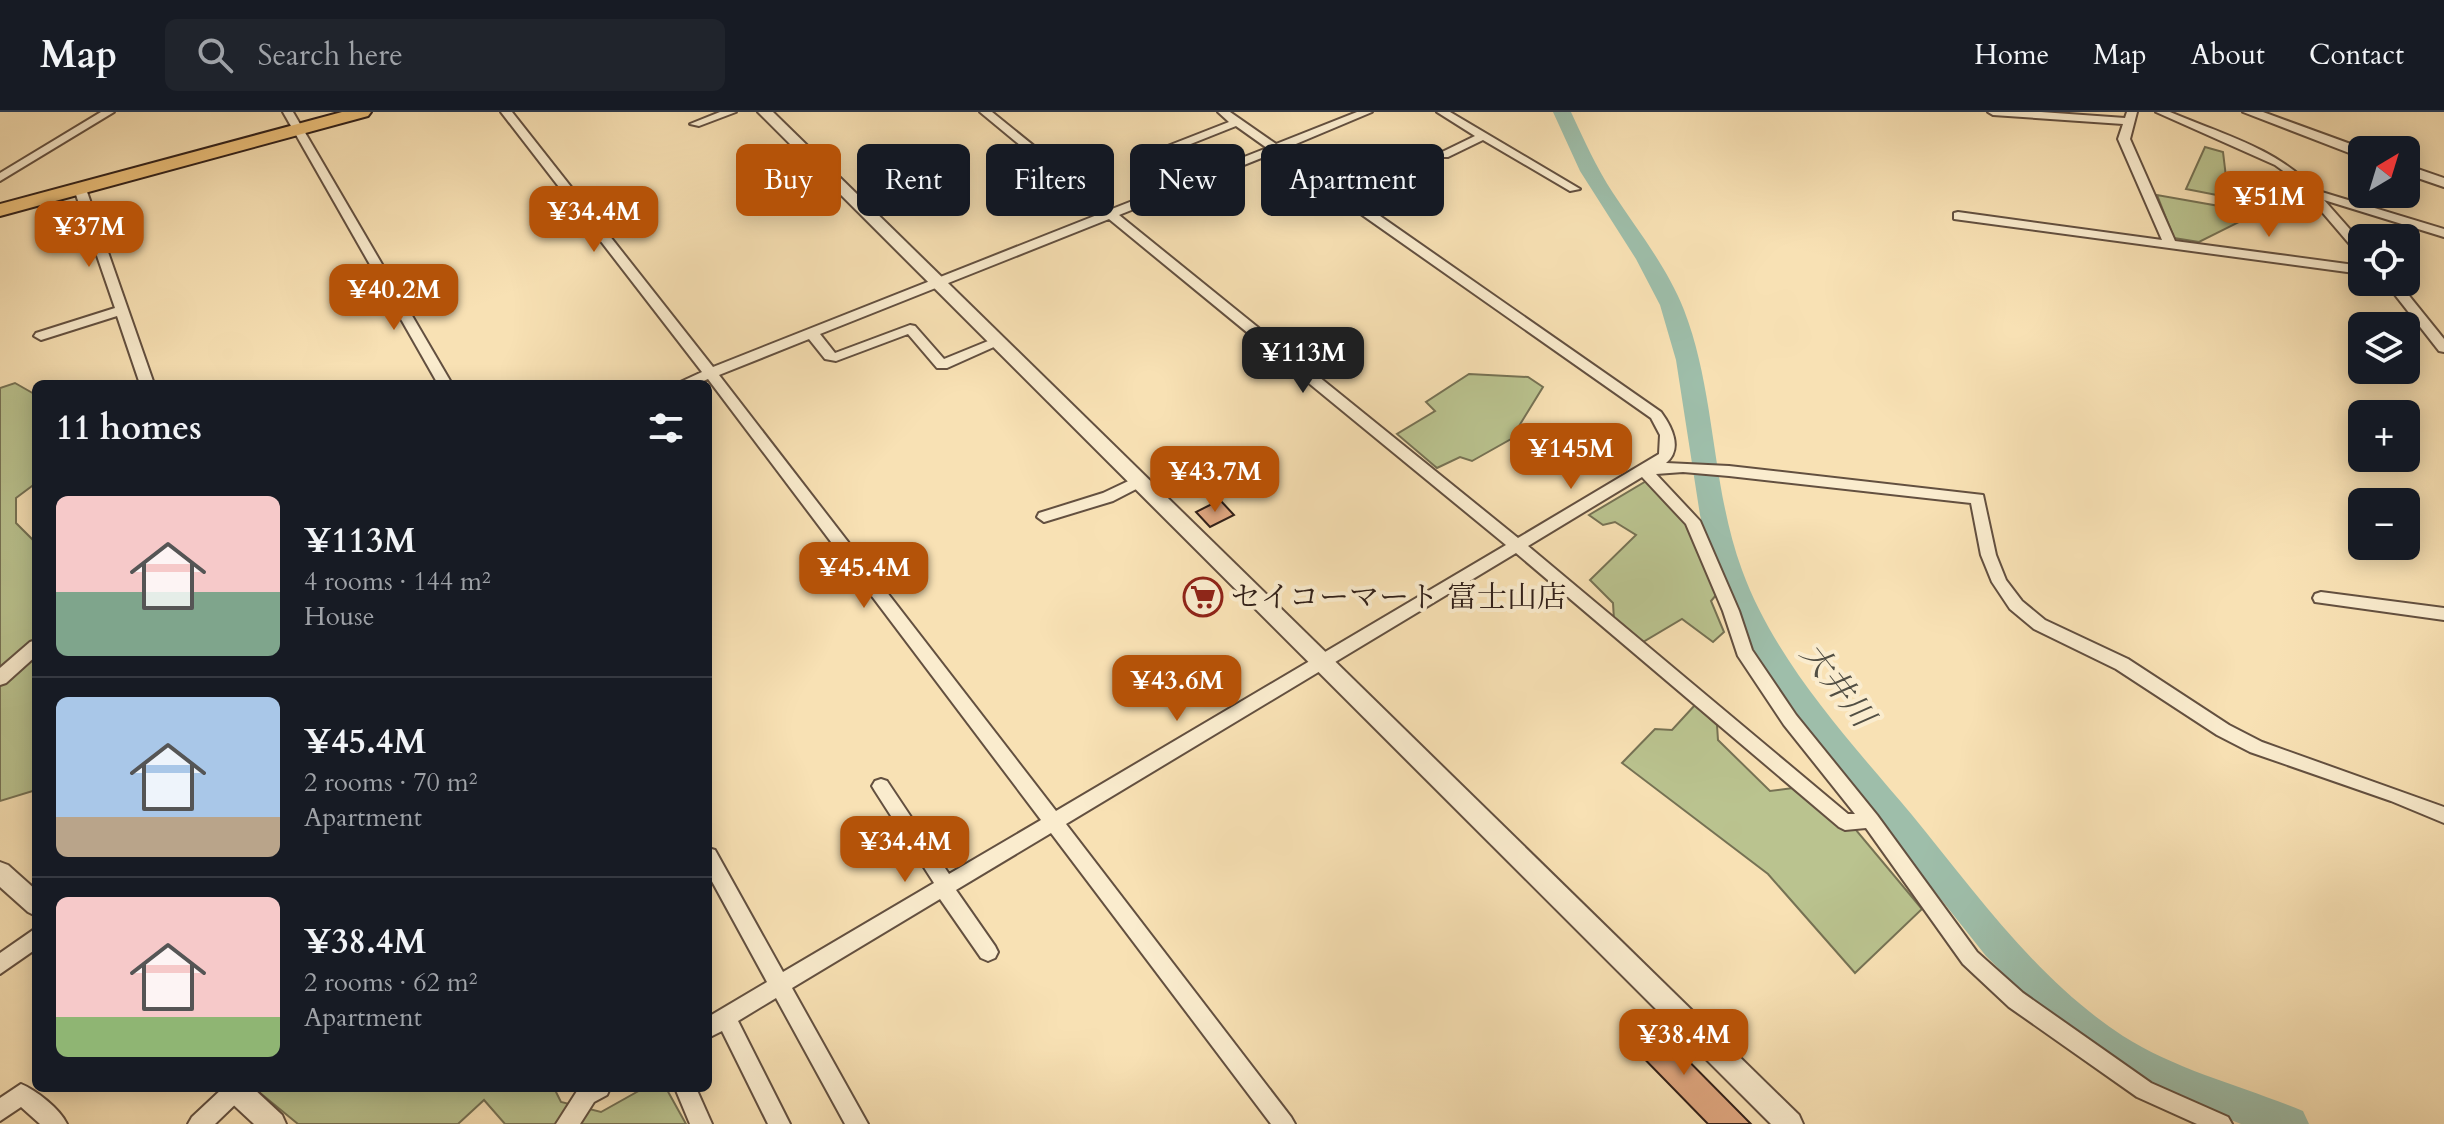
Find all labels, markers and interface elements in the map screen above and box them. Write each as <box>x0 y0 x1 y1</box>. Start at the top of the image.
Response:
search box <box>165 19 725 91</box>
text: Map <box>40 29 117 81</box>
icon: search <box>193 33 237 77</box>
text: Search here <box>257 35 403 76</box>
text: Home <box>1974 36 2049 74</box>
text: Map <box>2093 36 2147 74</box>
text: About <box>2191 36 2265 74</box>
text: Contact <box>2309 36 2404 74</box>
north arrow <box>2348 136 2420 208</box>
map controls <box>2348 136 2420 560</box>
chip: Buy <box>736 144 841 216</box>
chip: Rent <box>857 144 970 216</box>
chip: Filters <box>986 144 1114 216</box>
chip: New <box>1130 144 1245 216</box>
chip: Apartment <box>1261 144 1444 216</box>
pin: ¥51M <box>2222 171 2316 239</box>
text: ¥51M <box>2233 179 2305 214</box>
pin: ¥34.4M <box>529 186 659 254</box>
text: ¥34.4M <box>547 194 641 229</box>
pin: ¥37M <box>42 201 136 269</box>
text: ¥37M <box>53 209 125 244</box>
button: locate <box>2348 224 2420 296</box>
pin: ¥40.2M <box>329 264 459 332</box>
text: ¥40.2M <box>347 272 441 307</box>
button: layers <box>2348 312 2420 384</box>
pin: ¥113M <box>1247 327 1359 395</box>
text: ¥113M <box>1260 335 1346 370</box>
button: + <box>2348 400 2420 472</box>
text: 11 homes <box>56 405 202 451</box>
icon: filters <box>644 406 688 450</box>
pin: ¥145M <box>1515 423 1627 491</box>
text: ¥145M <box>1528 431 1614 466</box>
pin: ¥43.7M <box>1150 446 1280 514</box>
text: ¥43.7M <box>1168 454 1262 489</box>
button: − <box>2348 488 2420 560</box>
text: ¥113M <box>304 518 416 564</box>
icon: home <box>120 528 216 624</box>
pin: ¥45.4M <box>799 542 929 610</box>
text: ¥45.4M <box>817 550 911 585</box>
text: 4 rooms · 144 m² <box>304 564 491 599</box>
supermarket icon: セイコーマート 富士山店 <box>1182 576 1224 618</box>
place label: セイコーマート 富士山店 <box>1231 577 1567 618</box>
text: House <box>304 599 375 634</box>
water label: 大井川 <box>1790 634 1886 739</box>
pin: ¥43.6M <box>1112 655 1242 723</box>
text: ¥43.6M <box>1130 663 1224 698</box>
text: ¥45.4M <box>304 719 426 765</box>
icon: home <box>120 729 216 825</box>
text: 2 rooms · 70 m² <box>304 765 477 800</box>
text: Apartment <box>304 800 422 835</box>
pin: ¥34.4M <box>840 816 970 884</box>
text: ¥34.4M <box>858 824 952 859</box>
text: ¥38.4M <box>304 919 426 965</box>
icon: home <box>120 929 216 1025</box>
text: 2 rooms · 62 m² <box>304 965 477 1000</box>
text: Apartment <box>304 1000 422 1035</box>
pin: ¥38.4M <box>1619 1009 1749 1077</box>
text: ¥38.4M <box>1637 1017 1731 1052</box>

